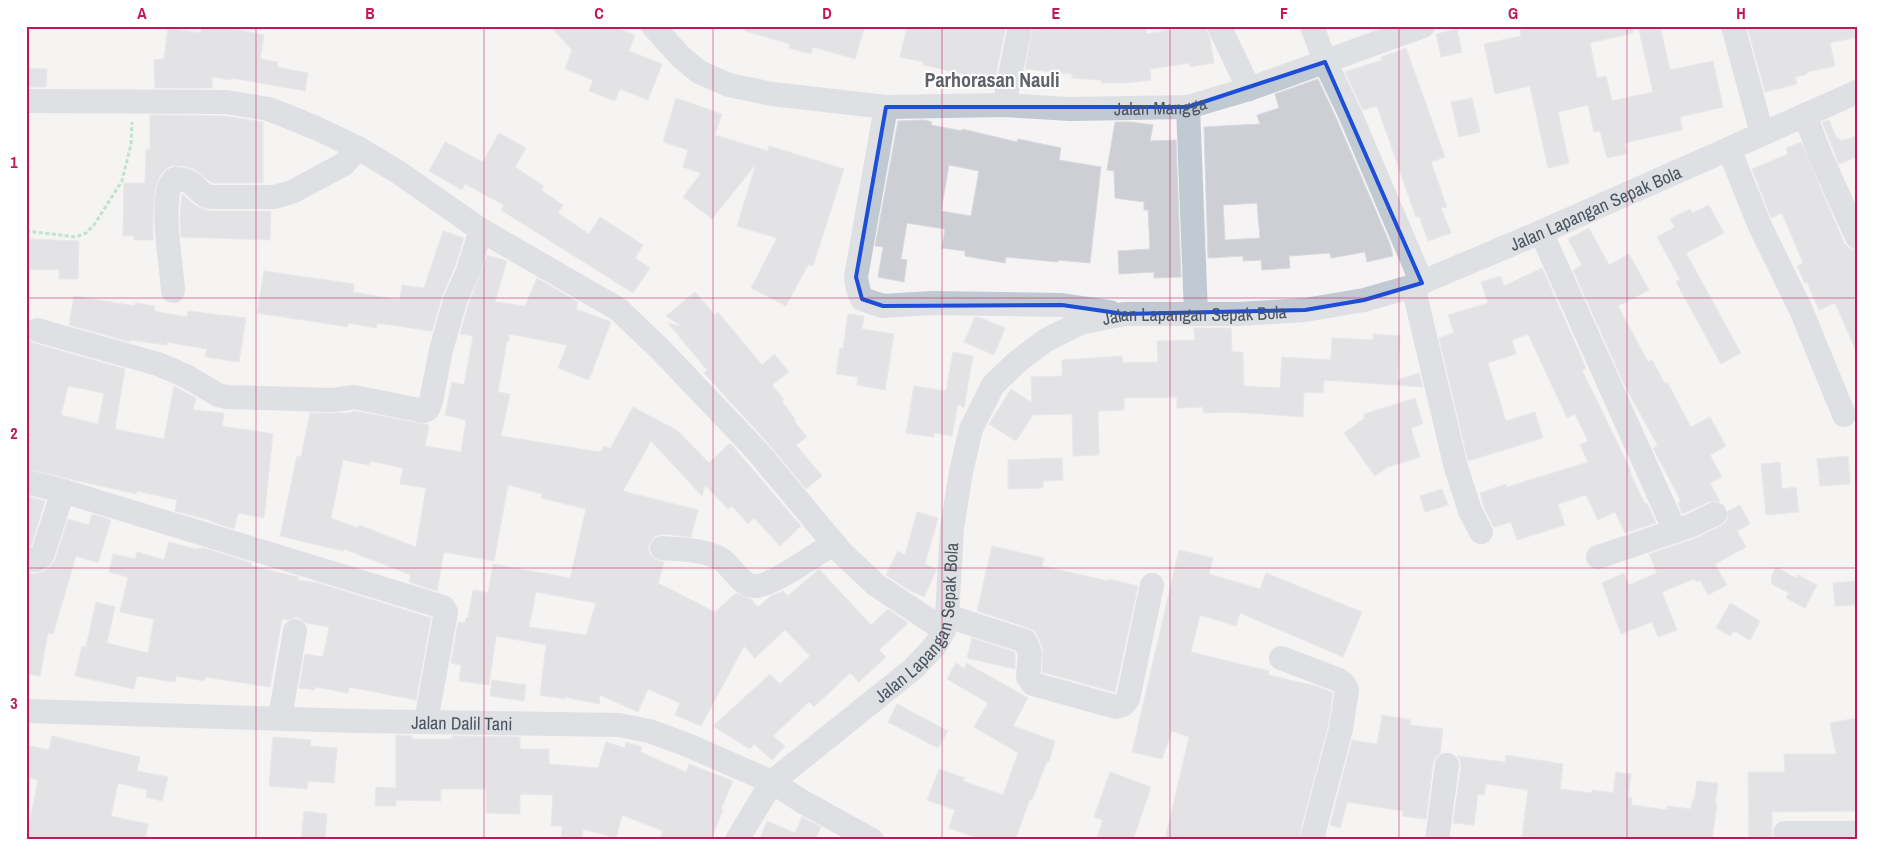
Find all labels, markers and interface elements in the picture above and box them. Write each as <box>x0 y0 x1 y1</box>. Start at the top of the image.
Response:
text: A <box>137 2 147 24</box>
text: B <box>365 2 375 24</box>
text: C <box>594 2 604 24</box>
text: D <box>822 2 832 24</box>
text: E <box>1052 2 1061 24</box>
text: F <box>1280 2 1288 24</box>
text: G <box>1508 2 1518 24</box>
text: H <box>1736 2 1746 24</box>
district label: Parhorasan Nauli <box>925 66 1059 93</box>
street label: Jalan Mangga <box>1114 90 1209 121</box>
text: 1 <box>10 151 18 173</box>
street label: Jalan Lapangan Sepak Bola <box>1506 159 1685 256</box>
street label: Jalan Lapangan Sepak Bola <box>1100 299 1287 331</box>
text: 2 <box>10 422 18 444</box>
street label: Jalan Lapangan Sepak Bola <box>869 542 964 708</box>
text: 3 <box>10 692 18 714</box>
street label: Jalan Dalil Tani <box>411 709 513 736</box>

